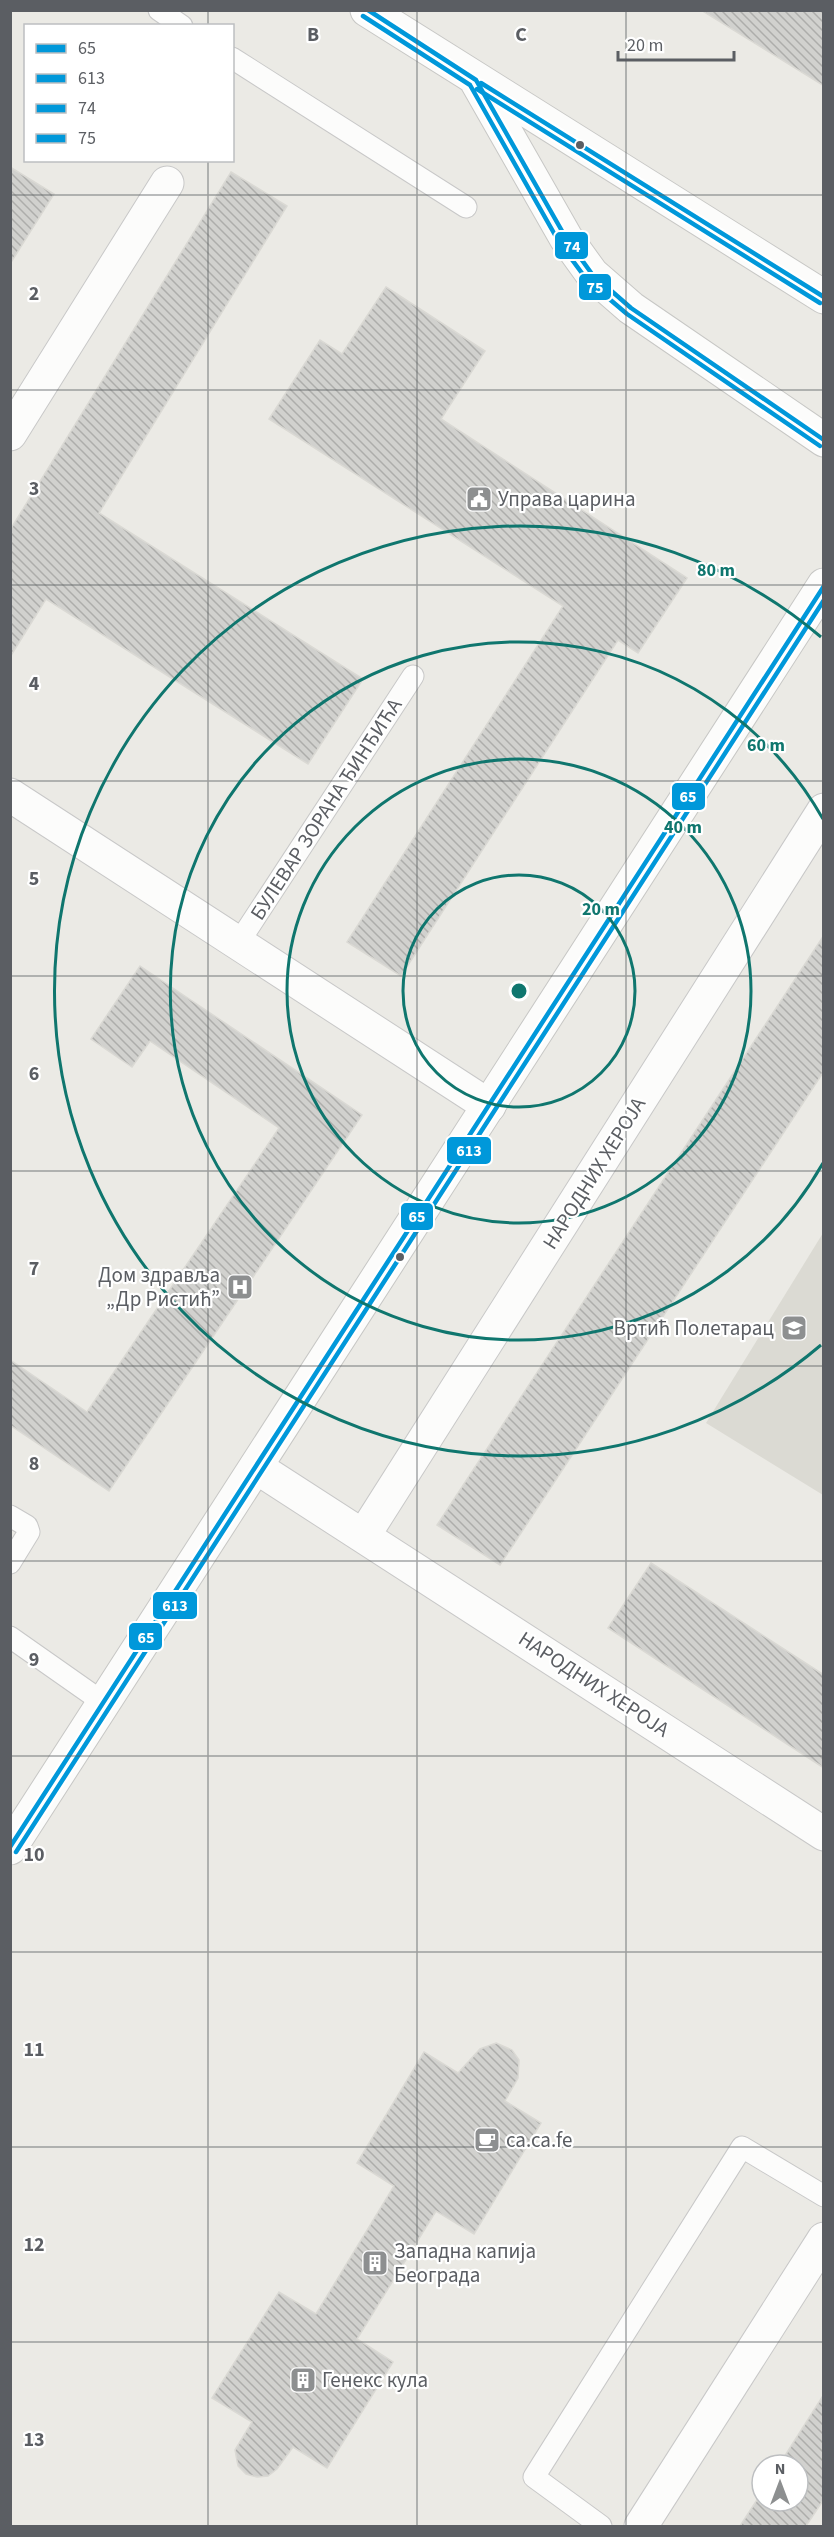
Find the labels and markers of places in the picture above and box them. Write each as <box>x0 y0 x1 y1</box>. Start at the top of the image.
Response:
unlabelled marker <box>574 139 586 151</box>
public building icon: Управа царина <box>464 484 494 514</box>
place label: Управа царина <box>498 484 635 514</box>
centre of rings <box>509 981 529 1001</box>
unlabelled marker <box>394 1251 406 1263</box>
place label: Дом здравља „Др Ристић” <box>98 1260 220 1314</box>
hospital icon: Дом здравља „Др Ристић” <box>225 1272 255 1302</box>
place label: Вртић Полетарац <box>614 1313 774 1343</box>
school or university icon: Вртић Полетарац <box>779 1313 809 1343</box>
cafe icon: ca.ca.fe <box>472 2125 502 2155</box>
place label: ca.ca.fe <box>506 2125 572 2155</box>
place label: Западна капија Београда <box>394 2236 536 2290</box>
building icon: Западна капија Београда <box>360 2248 390 2278</box>
building icon: Генекс кула <box>288 2365 318 2395</box>
place label: Генекс кула <box>322 2365 428 2395</box>

